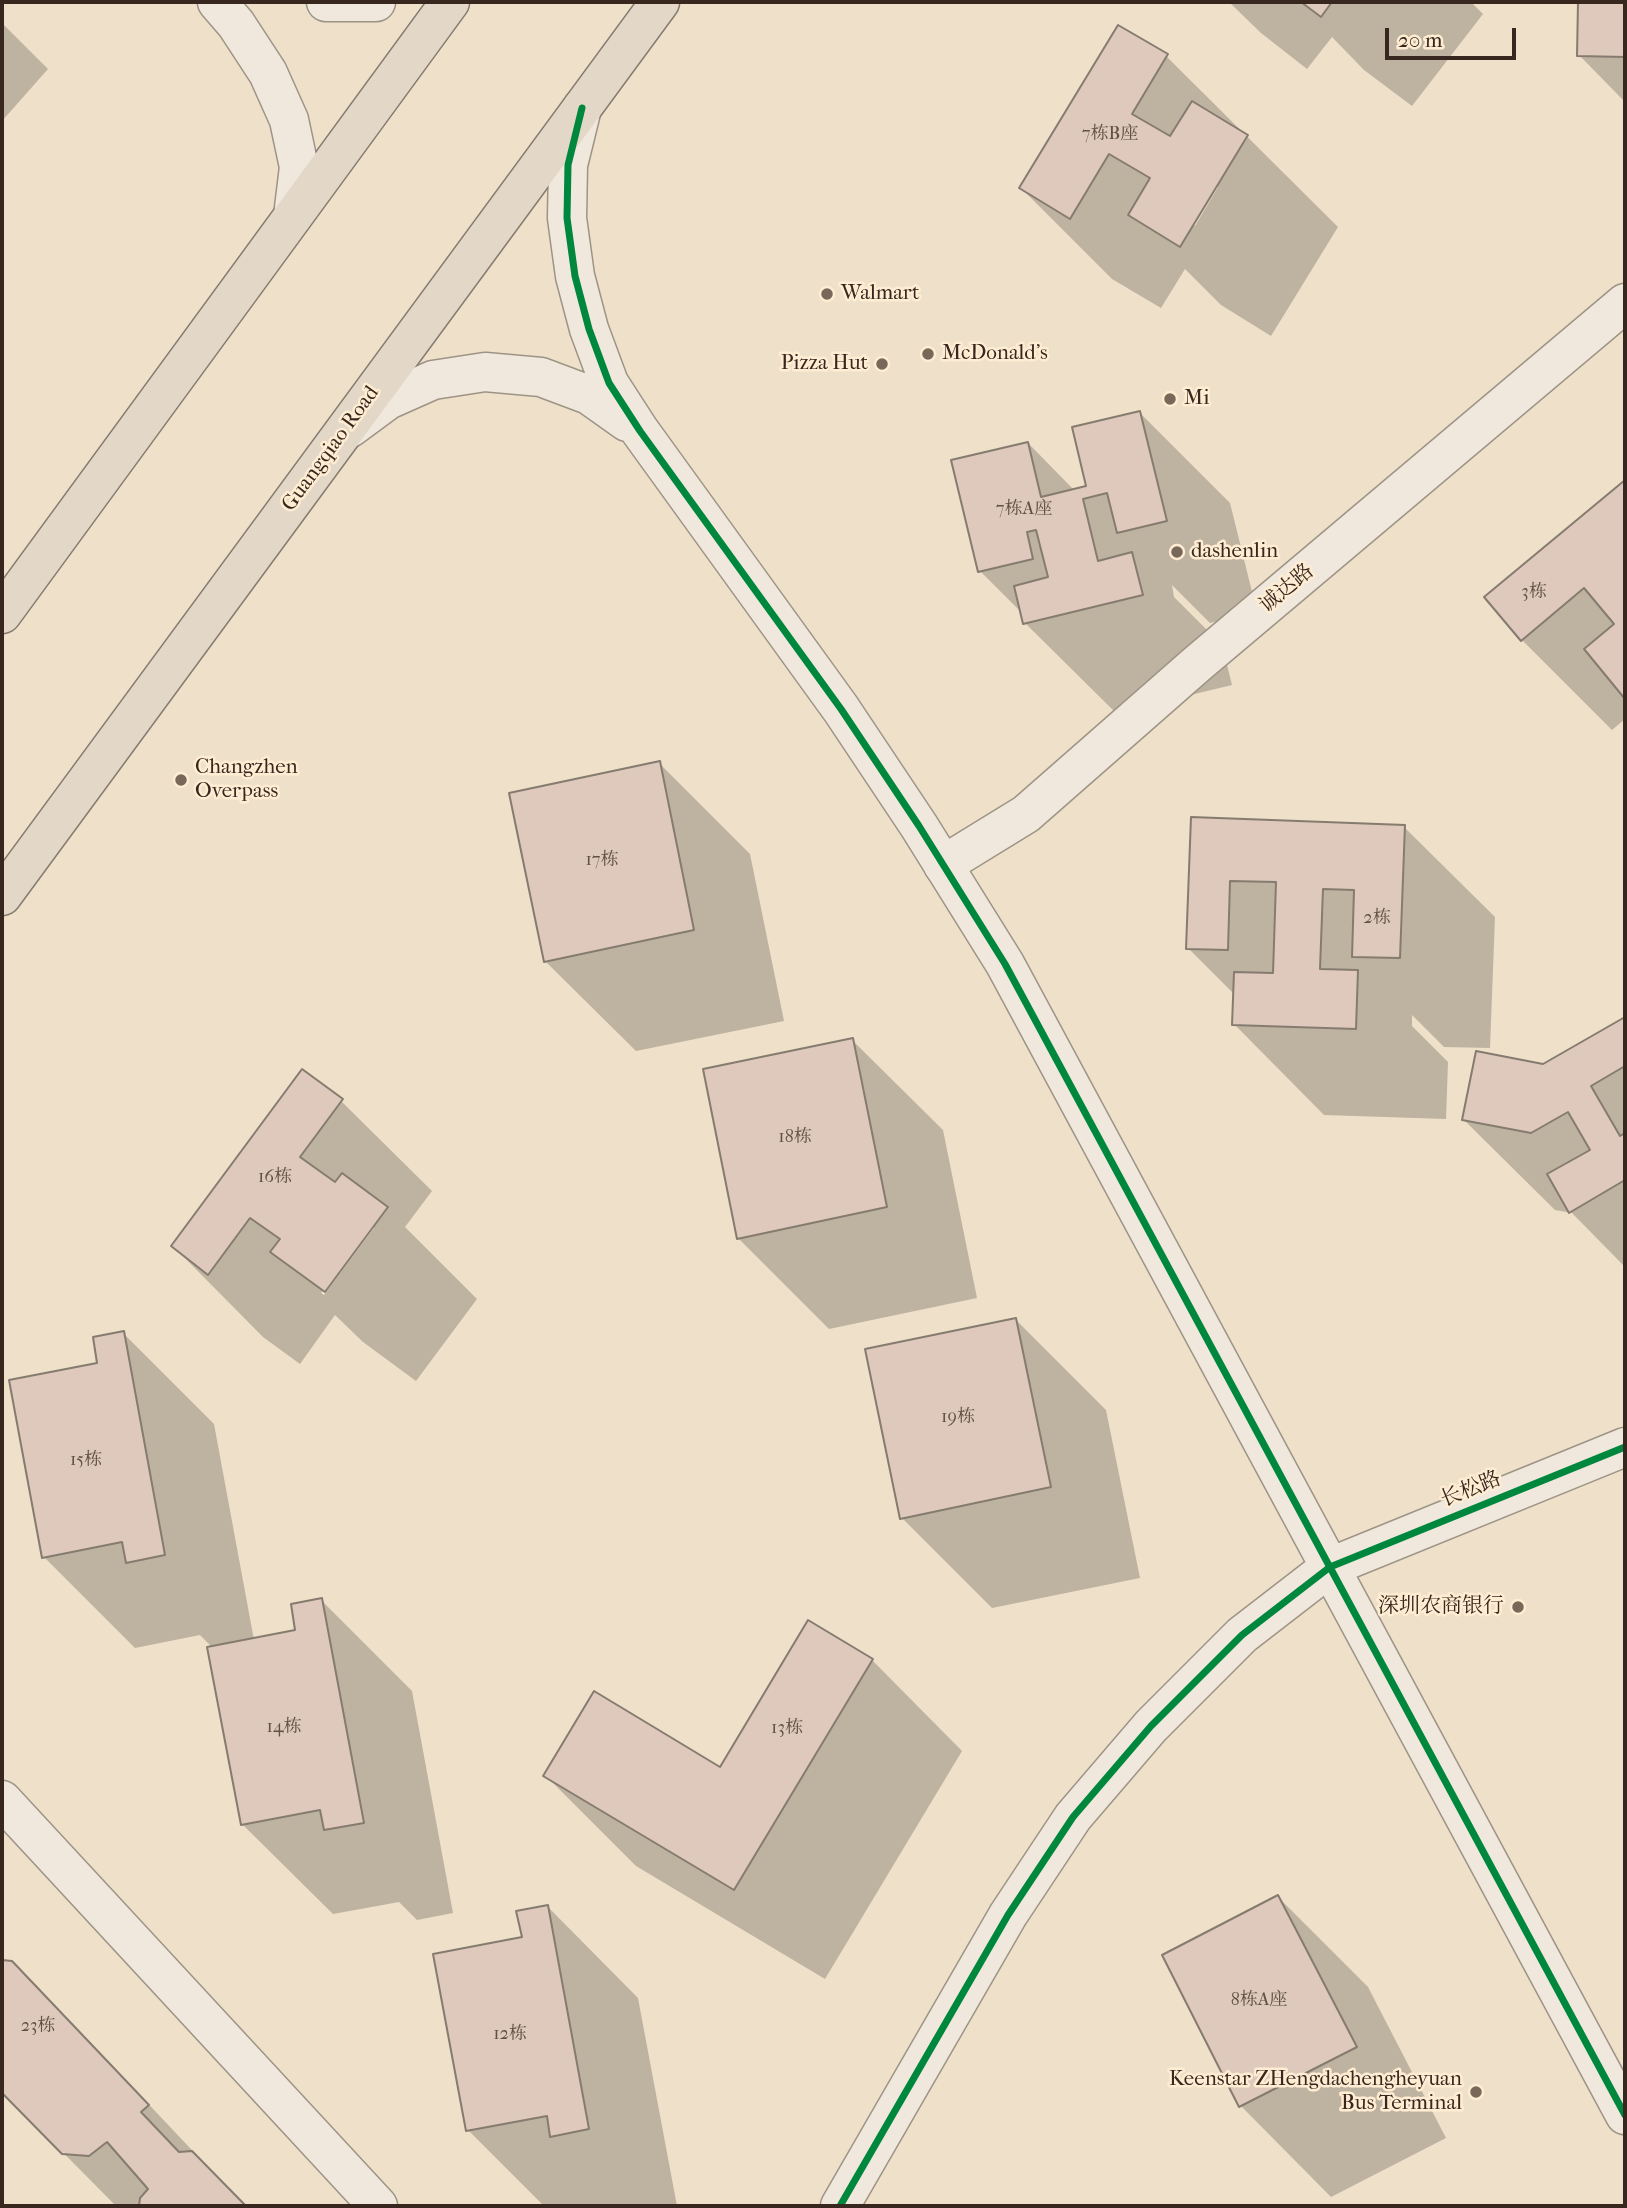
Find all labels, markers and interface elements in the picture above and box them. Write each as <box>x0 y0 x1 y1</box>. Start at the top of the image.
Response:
scale bar <box>1389 14 1520 58</box>
text: 20 m <box>1398 28 1442 52</box>
house number: 7栋B座 <box>1082 124 1138 146</box>
place label: Walmart <box>841 281 919 307</box>
marker: Walmart <box>819 286 835 302</box>
place label: McDonald's <box>942 341 1048 367</box>
marker: McDonald's <box>920 346 936 362</box>
place label: Pizza Hut <box>781 351 868 377</box>
marker: Pizza Hut <box>874 356 890 372</box>
street label: Guangqiao Road <box>277 381 385 517</box>
place label: Mi <box>1184 386 1209 412</box>
marker: Mi <box>1162 391 1178 407</box>
house number: 7栋A座 <box>996 499 1052 521</box>
place label: dashenlin <box>1191 539 1278 565</box>
marker: dashenlin <box>1169 544 1185 560</box>
street label: 诚达路 <box>1255 559 1319 619</box>
house number: 3栋 <box>1521 582 1547 604</box>
place label: Changzhen Overpass <box>195 755 298 805</box>
marker: Changzhen Overpass <box>173 772 189 788</box>
house number: 17栋 <box>585 850 619 872</box>
house number: 2栋 <box>1363 908 1391 930</box>
house number: 18栋 <box>778 1127 812 1149</box>
house number: 16栋 <box>258 1167 292 1189</box>
house number: 19栋 <box>941 1407 975 1429</box>
house number: 15栋 <box>70 1450 102 1472</box>
street label: 长松路 <box>1437 1467 1505 1513</box>
place label: 深圳农商银行 <box>1378 1594 1504 1620</box>
marker: 深圳农商银行 <box>1510 1599 1526 1615</box>
house number: 14栋 <box>266 1717 302 1739</box>
house number: 13栋 <box>771 1718 803 1740</box>
house number: 8栋A座 <box>1231 1990 1287 2012</box>
house number: 23栋 <box>21 2016 55 2038</box>
house number: 12栋 <box>493 2024 527 2046</box>
place label: Keenstar ZHengdachengheyuan Bus Terminal <box>1169 2067 1462 2117</box>
marker: Keenstar ZHengdachengheyuan Bus Terminal <box>1468 2084 1484 2100</box>

